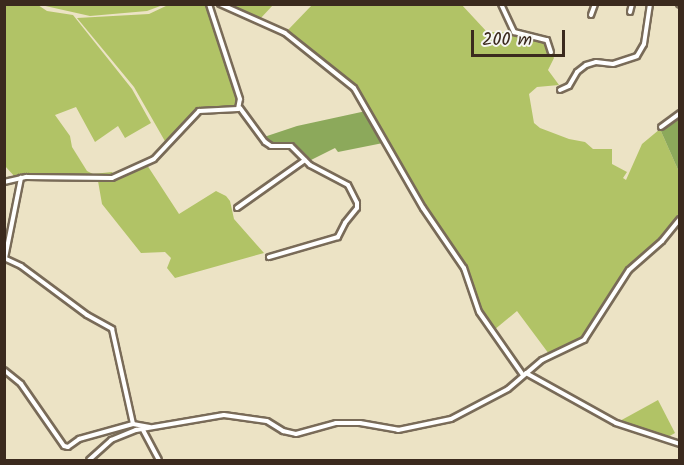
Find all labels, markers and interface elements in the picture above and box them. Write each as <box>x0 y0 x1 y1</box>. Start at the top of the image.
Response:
scale bar <box>474 18 568 56</box>
text: 200 m <box>482 26 532 55</box>

